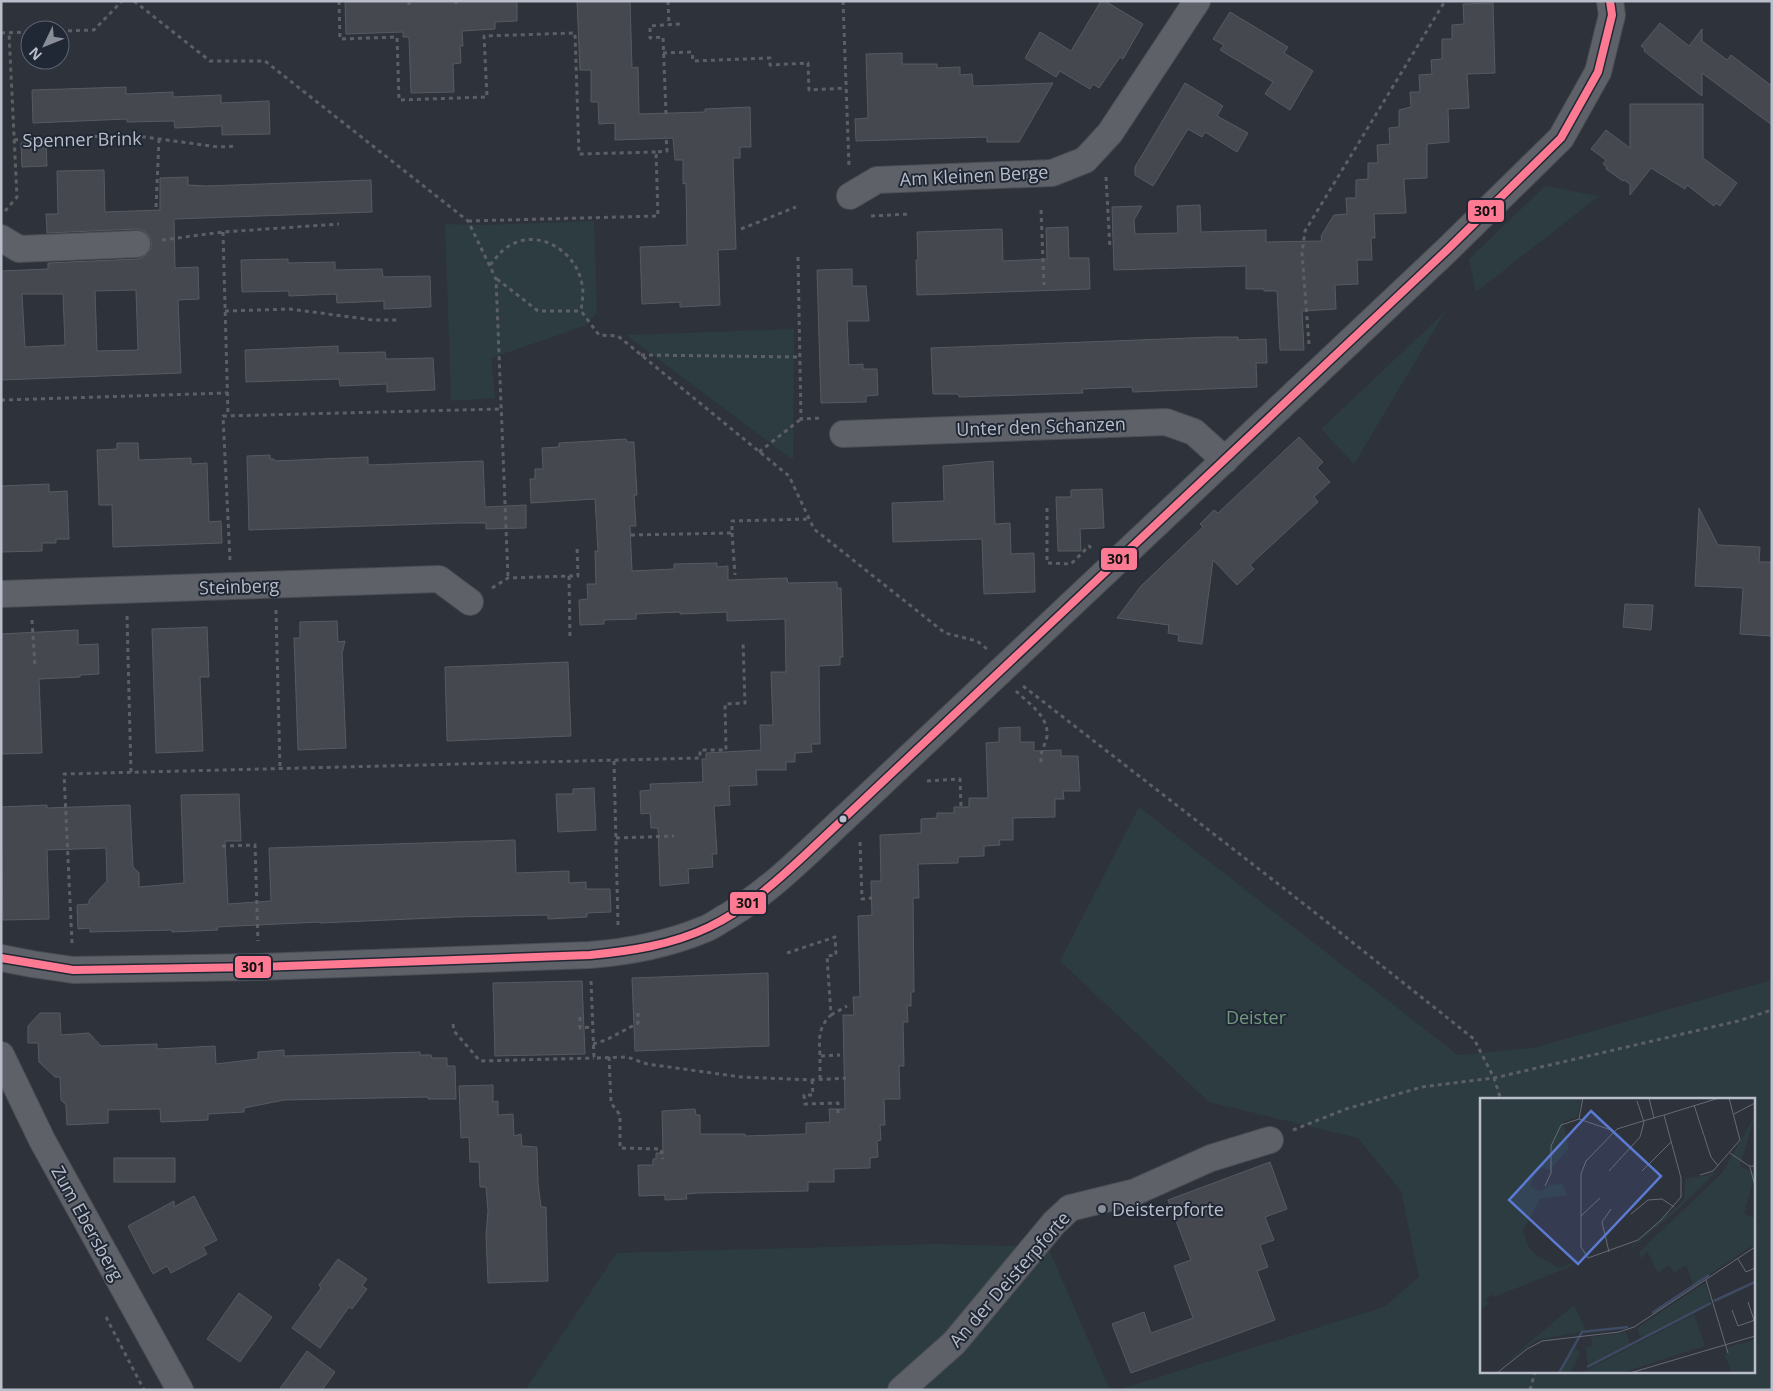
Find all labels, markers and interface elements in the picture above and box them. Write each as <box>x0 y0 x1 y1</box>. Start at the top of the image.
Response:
north arrow <box>20 20 70 70</box>
text: N <box>24 44 46 65</box>
street label: Spenner Brink <box>22 126 142 152</box>
street label: Am Kleinen Berge <box>899 159 1049 191</box>
line badge: 301 <box>1467 199 1505 223</box>
text: 301 <box>1474 201 1498 220</box>
street label: Unter den Schanzen <box>956 411 1126 441</box>
line badge: 301 <box>1100 547 1138 571</box>
text: 301 <box>1107 549 1131 568</box>
street label: Steinberg <box>198 573 280 599</box>
unlabelled marker <box>838 814 848 824</box>
line badge: 301 <box>729 891 767 915</box>
text: 301 <box>736 893 760 912</box>
line badge: 301 <box>234 955 272 979</box>
text: 301 <box>241 957 265 976</box>
park label: Deister <box>1226 1005 1287 1029</box>
inset map <box>1480 1098 1756 1374</box>
street label: Zum Ebersberg <box>46 1161 130 1285</box>
place label: Deisterpforte <box>1112 1197 1224 1221</box>
marker: Deisterpforte <box>1096 1203 1108 1215</box>
street label: An der Deisterpforte <box>943 1206 1075 1352</box>

